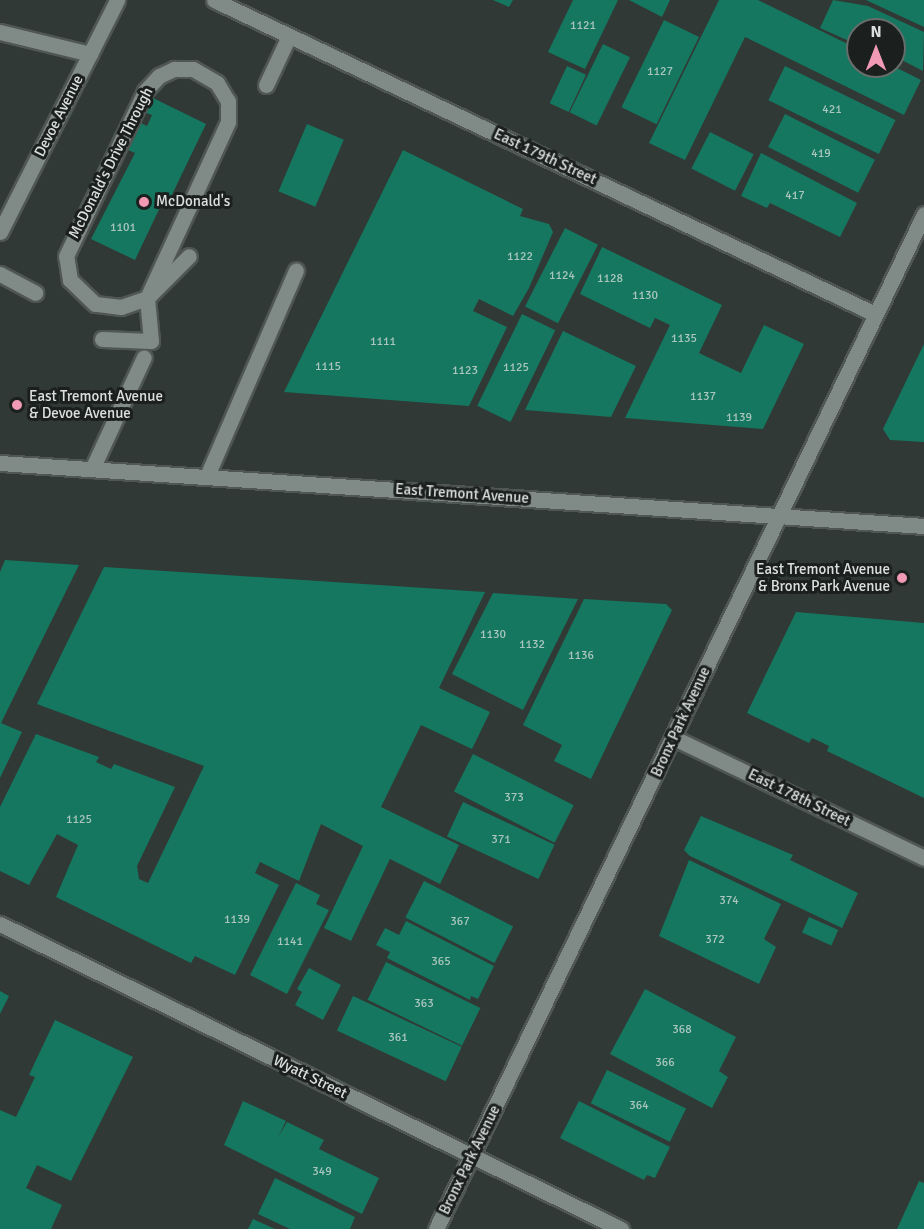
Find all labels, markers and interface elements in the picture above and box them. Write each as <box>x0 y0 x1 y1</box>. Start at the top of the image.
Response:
north arrow <box>846 18 906 78</box>
house number: 1121 <box>570 19 596 33</box>
text: N <box>870 22 882 42</box>
house number: 1127 <box>647 65 673 79</box>
street label: Devoe Avenue <box>31 72 87 160</box>
street label: McDonald's Drive Through <box>65 84 157 242</box>
house number: 421 <box>822 103 842 117</box>
street label: East 179th Street <box>491 125 599 189</box>
house number: 419 <box>811 147 831 161</box>
house number: 417 <box>785 189 805 203</box>
place label: McDonald's <box>156 193 230 211</box>
marker: McDonald's <box>137 195 151 209</box>
house number: 1101 <box>110 221 136 235</box>
house number: 1122 <box>507 250 533 264</box>
house number: 1124 <box>549 269 575 283</box>
house number: 1128 <box>597 272 623 286</box>
house number: 1130 <box>632 289 658 303</box>
house number: 1135 <box>671 332 697 346</box>
house number: 1111 <box>370 335 396 349</box>
house number: 1115 <box>315 360 341 374</box>
house number: 1125 <box>503 361 529 375</box>
house number: 1123 <box>452 364 478 378</box>
place label: East Tremont Avenue & Devoe Avenue <box>29 387 163 422</box>
house number: 1137 <box>690 390 716 404</box>
marker: East Tremont Avenue & Devoe Avenue <box>10 398 24 412</box>
house number: 1139 <box>726 411 752 425</box>
street label: East Tremont Avenue <box>395 480 529 508</box>
place label: East Tremont Avenue & Bronx Park Avenue <box>756 560 890 595</box>
marker: East Tremont Avenue & Bronx Park Avenue <box>895 571 909 585</box>
house number: 1130 <box>480 628 506 642</box>
house number: 1132 <box>519 638 545 652</box>
house number: 1136 <box>568 649 594 663</box>
street label: Bronx Park Avenue <box>648 664 714 780</box>
street label: East 178th Street <box>745 766 853 830</box>
house number: 373 <box>504 791 524 805</box>
house number: 1125 <box>66 813 92 827</box>
house number: 371 <box>491 833 511 847</box>
house number: 374 <box>719 894 739 908</box>
house number: 1139 <box>224 913 250 927</box>
house number: 367 <box>450 915 470 929</box>
house number: 372 <box>705 933 725 947</box>
house number: 1141 <box>277 935 303 949</box>
house number: 365 <box>431 955 451 969</box>
house number: 363 <box>414 997 434 1011</box>
house number: 368 <box>672 1023 692 1037</box>
house number: 361 <box>388 1031 408 1045</box>
street label: Wyatt Street <box>270 1051 350 1103</box>
house number: 366 <box>655 1056 675 1070</box>
house number: 364 <box>629 1099 649 1113</box>
street label: Bronx Park Avenue <box>436 1102 504 1218</box>
house number: 349 <box>312 1165 332 1179</box>

